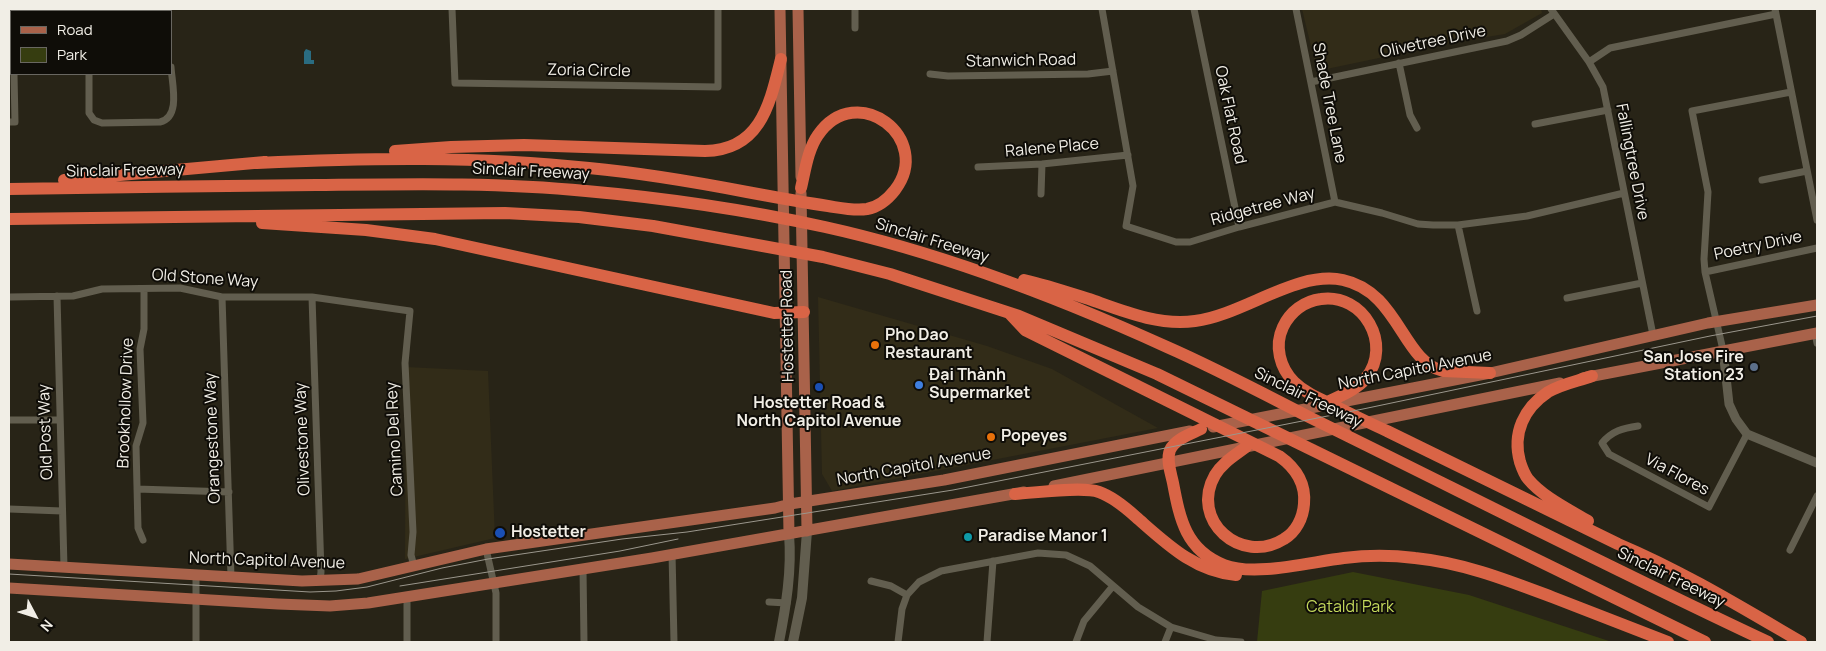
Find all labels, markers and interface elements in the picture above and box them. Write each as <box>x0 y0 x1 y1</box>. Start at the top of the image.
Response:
legend <box>10 10 172 75</box>
text: Road <box>57 19 93 40</box>
street label: Olivetree Drive <box>1378 21 1488 63</box>
street label: Shade Tree Lane <box>1308 41 1350 165</box>
text: Park <box>57 44 87 65</box>
street label: Stanwich Road <box>966 50 1076 72</box>
street label: Zoria Circle <box>547 61 631 81</box>
street label: Oak Flat Road <box>1210 64 1250 166</box>
street label: Fallingtree Drive <box>1611 102 1653 222</box>
street label: Ralene Place <box>1004 134 1100 162</box>
street label: Sinclair Freeway <box>472 159 590 185</box>
street label: Sinclair Freeway <box>66 160 184 182</box>
street label: Ridgetree Way <box>1209 184 1317 230</box>
street label: Sinclair Freeway <box>873 215 991 267</box>
street label: Poetry Drive <box>1712 227 1804 265</box>
street label: Old Stone Way <box>151 266 259 292</box>
street label: Hostetter Road <box>777 270 799 382</box>
place label: Pho Dao Restaurant <box>885 326 972 364</box>
street label: Brookhollow Drive <box>114 337 138 469</box>
marker: Pho Dao Restaurant <box>869 339 881 351</box>
street label: North Capitol Avenue <box>1337 346 1493 394</box>
place label: San Jose Fire Station 23 <box>1643 348 1744 386</box>
marker: San Jose Fire Station 23 <box>1748 361 1760 373</box>
street label: Sinclair Freeway <box>1251 364 1365 432</box>
place label: Đại Thành Supermarket <box>929 366 1030 404</box>
street label: Orangestone Way <box>201 372 225 504</box>
marker: Đại Thành Supermarket <box>913 379 925 391</box>
street label: Camino Del Rey <box>382 381 408 497</box>
marker: Hostetter Road & North Capitol Avenue <box>813 381 825 393</box>
street label: Olivestone Way <box>291 382 315 496</box>
street label: Old Post Way <box>35 384 57 480</box>
place label: Hostetter Road & North Capitol Avenue <box>737 394 901 432</box>
place label: Popeyes <box>1001 427 1067 447</box>
marker: Popeyes <box>985 431 997 443</box>
street label: North Capitol Avenue <box>835 444 993 490</box>
street label: Via Flores <box>1642 450 1712 500</box>
place label: Hostetter <box>511 523 586 543</box>
marker: Hostetter <box>493 526 507 540</box>
place label: Paradise Manor 1 <box>978 527 1108 547</box>
marker: Paradise Manor 1 <box>962 531 974 543</box>
street label: Sinclair Freeway <box>1614 544 1728 612</box>
street label: North Capitol Avenue <box>189 549 345 573</box>
north arrow <box>10 591 60 641</box>
park label: Cataldi Park <box>1306 598 1394 618</box>
text: N <box>36 616 57 636</box>

